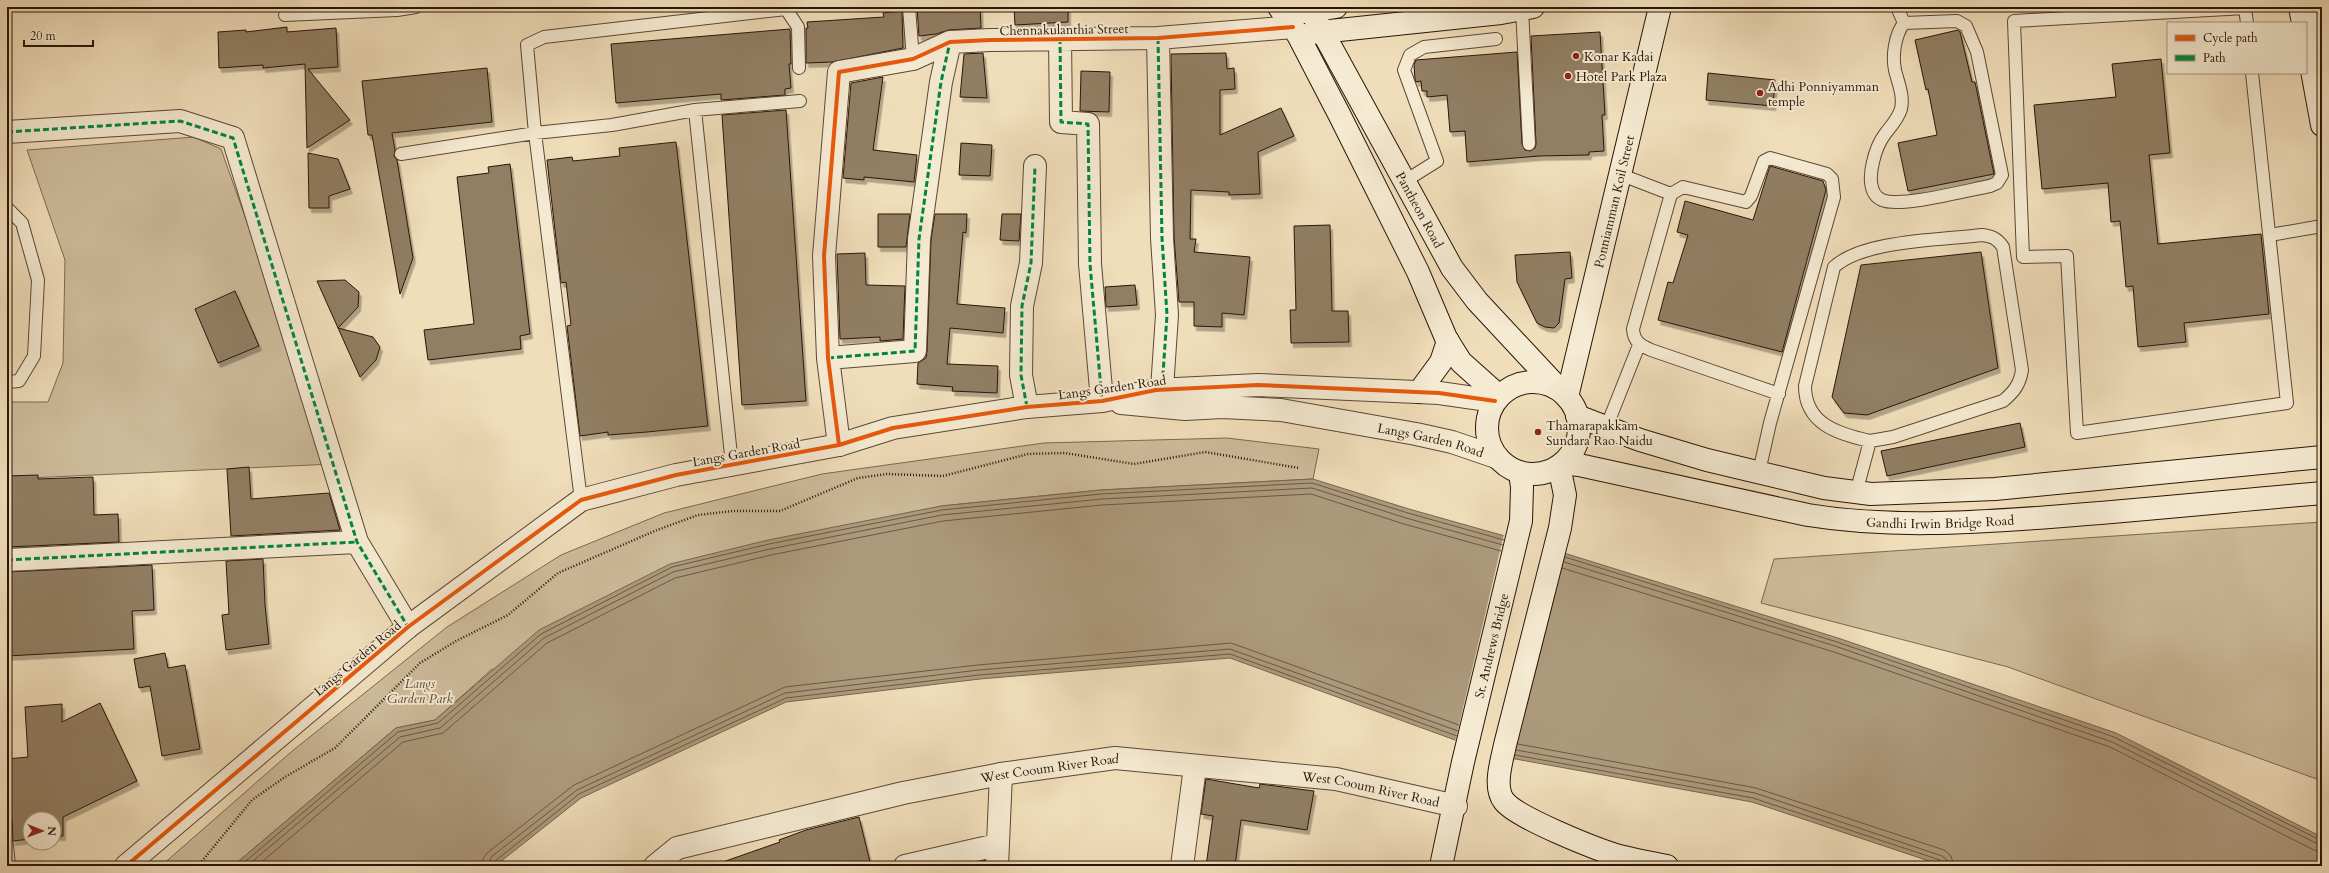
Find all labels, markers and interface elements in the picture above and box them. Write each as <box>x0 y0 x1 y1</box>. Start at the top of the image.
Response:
street label: Chennakulanthia Street <box>999 20 1129 40</box>
scale bar <box>24 22 93 48</box>
legend <box>2167 22 2307 74</box>
text: 20 m <box>30 28 57 44</box>
text: Cycle path <box>2203 30 2258 46</box>
place label: Konar Kadai <box>1584 48 1654 66</box>
text: Path <box>2203 50 2226 66</box>
marker: Konar Kadai <box>1571 51 1581 61</box>
place label: Hotel Park Plaza <box>1576 68 1668 86</box>
marker: Hotel Park Plaza <box>1563 71 1573 81</box>
place label: Adhi Ponniyamman temple <box>1768 78 1880 111</box>
marker: Adhi Ponniyamman temple <box>1755 88 1765 98</box>
street label: Ponniamman Koil Street <box>1590 134 1639 270</box>
street label: Pantheon Road <box>1391 169 1447 251</box>
street label: Langs Garden Road <box>1057 371 1167 404</box>
place label: Thamarapakkam Sundara Rao Naidu <box>1546 417 1653 450</box>
street label: Langs Garden Road <box>1376 419 1486 462</box>
marker: Thamarapakkam Sundara Rao Naidu <box>1533 427 1543 437</box>
street label: Langs Garden Road <box>691 435 801 471</box>
street label: Gandhi Irwin Bridge Road <box>1865 512 2015 533</box>
street label: St. Andrews Bridge <box>1471 591 1513 700</box>
street label: Langs Garden Road <box>310 617 405 701</box>
park label: Langs Garden Park <box>387 675 453 708</box>
street label: West Cooum River Road <box>978 750 1120 788</box>
street label: West Cooum River Road <box>1300 768 1441 812</box>
north arrow <box>22 811 62 851</box>
text: N <box>44 826 59 837</box>

